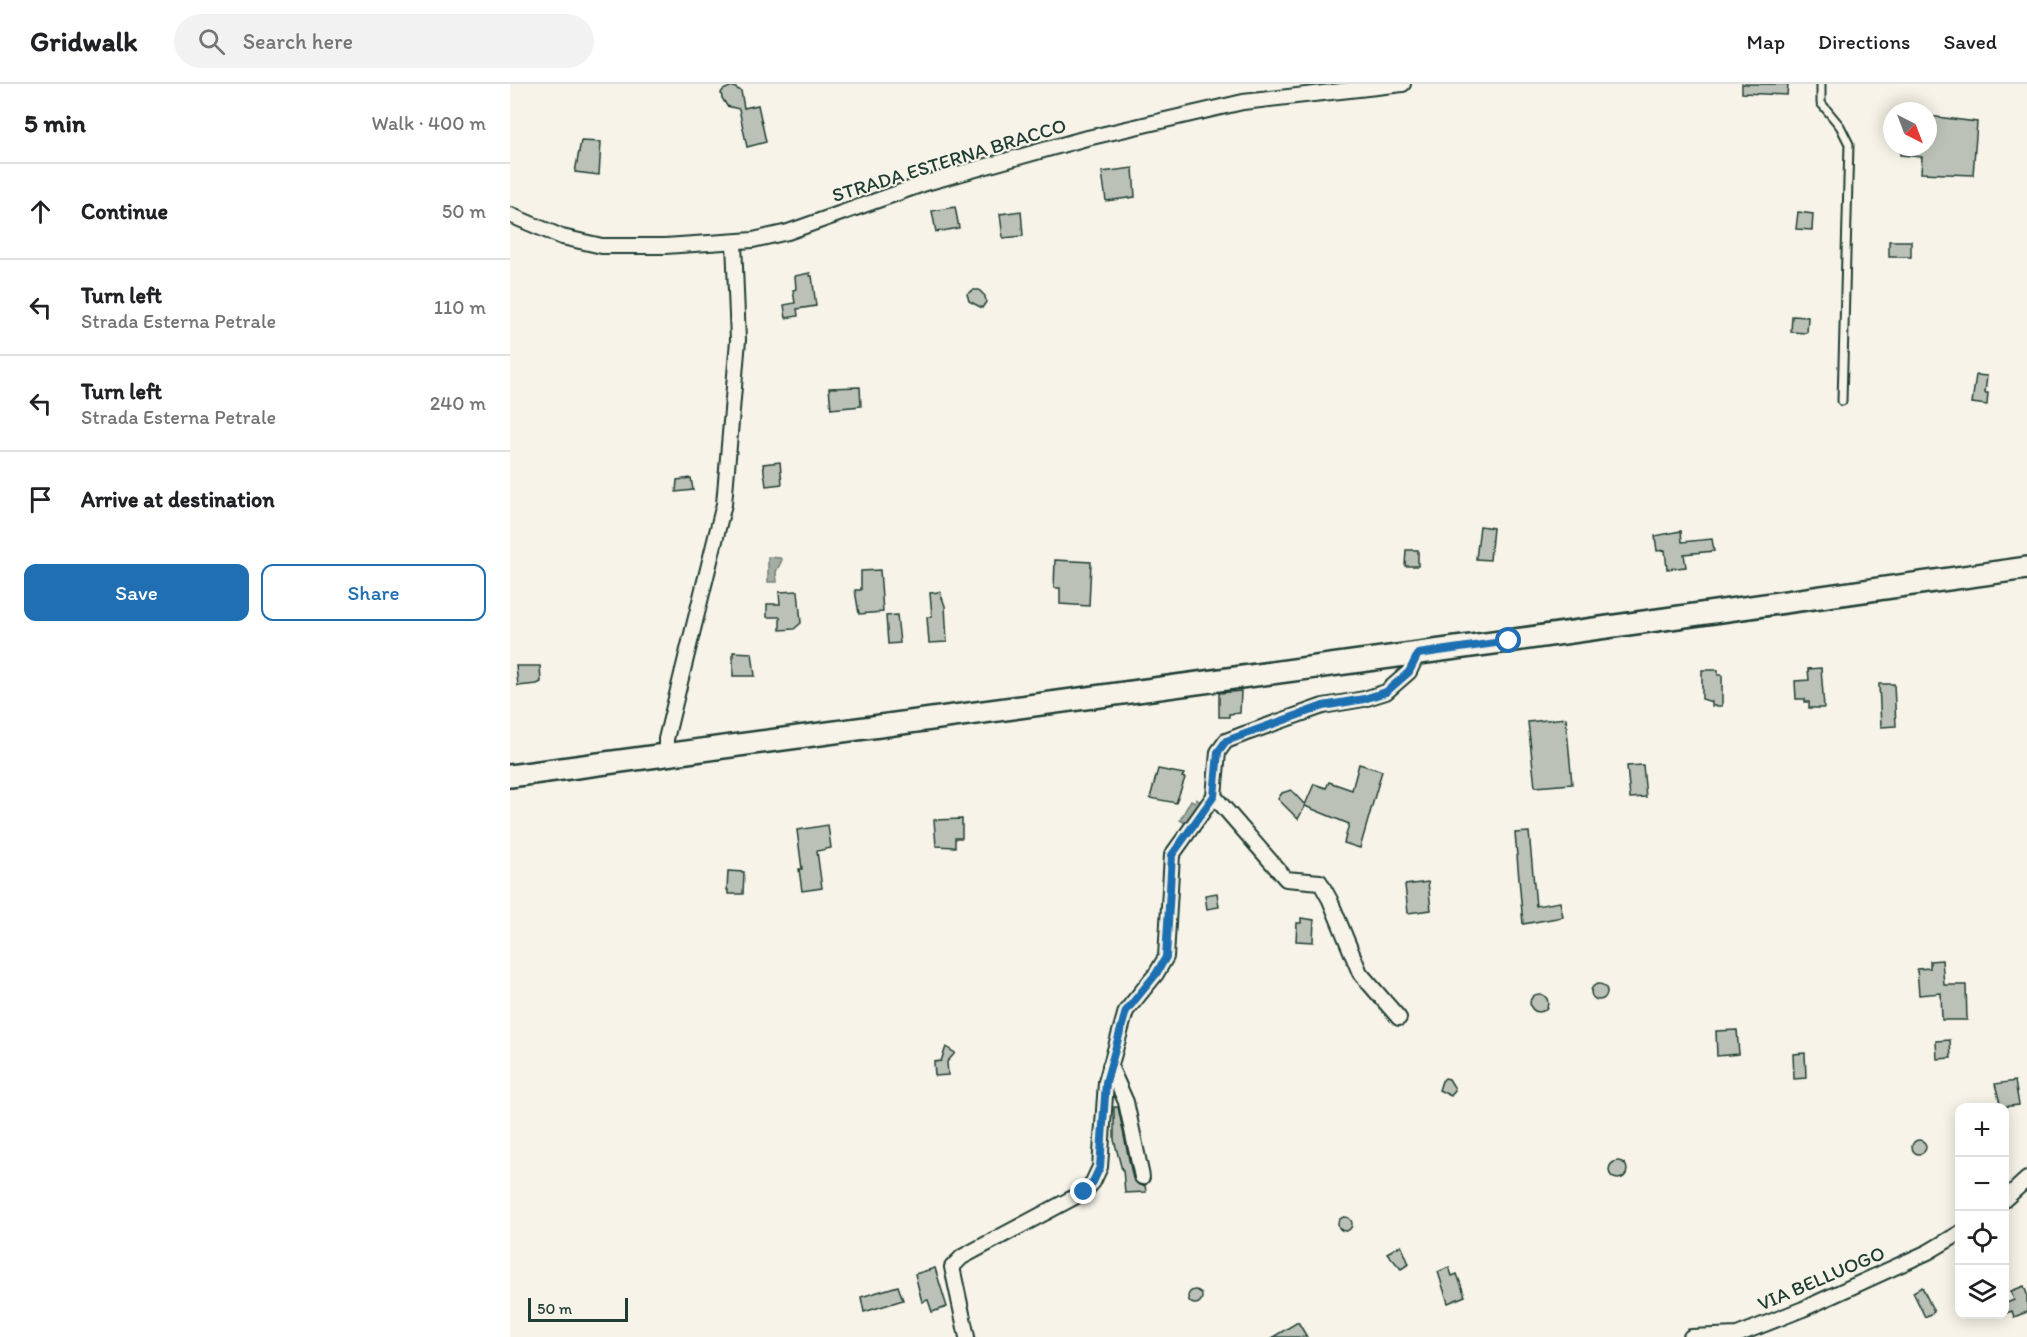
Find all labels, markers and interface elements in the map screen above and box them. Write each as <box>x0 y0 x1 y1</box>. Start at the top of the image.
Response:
search box <box>174 14 594 68</box>
text: Gridwalk <box>30 24 138 58</box>
icon: search <box>195 25 228 58</box>
text: Search here <box>243 28 353 55</box>
text: Map <box>1747 29 1785 54</box>
text: Directions <box>1818 29 1910 54</box>
text: Saved <box>1943 29 1997 54</box>
north arrow <box>1883 102 1937 156</box>
text: 5 min <box>24 107 86 139</box>
text: Walk · 400 m <box>372 111 486 135</box>
street label: STRADA ESTERNA BRACCO <box>829 113 1069 207</box>
icon: ahead <box>24 195 57 228</box>
text: Continue <box>81 198 168 225</box>
text: 50 m <box>442 199 486 223</box>
text: Turn left <box>81 282 162 309</box>
icon: left <box>24 291 57 324</box>
text: 110 m <box>434 295 486 319</box>
text: Strada Esterna Petrale <box>81 309 276 333</box>
text: Turn left <box>81 378 162 405</box>
icon: left <box>24 387 57 420</box>
text: 240 m <box>430 391 486 415</box>
text: Strada Esterna Petrale <box>81 405 276 429</box>
icon: arrive <box>24 483 57 516</box>
text: Arrive at destination <box>81 486 275 513</box>
button: Save <box>24 564 249 621</box>
button: Share <box>261 564 486 621</box>
route start <box>1495 627 1521 653</box>
map controls <box>1955 1103 2009 1319</box>
button: + <box>1955 1103 2009 1157</box>
button: − <box>1955 1157 2009 1211</box>
route end <box>1070 1178 1096 1204</box>
button: locate <box>1955 1211 2009 1265</box>
street label: VIA BELLUOGO <box>1754 1240 1888 1316</box>
button: layers <box>1955 1265 2009 1319</box>
scale bar <box>528 1295 628 1322</box>
text: 50 m <box>537 1299 572 1318</box>

